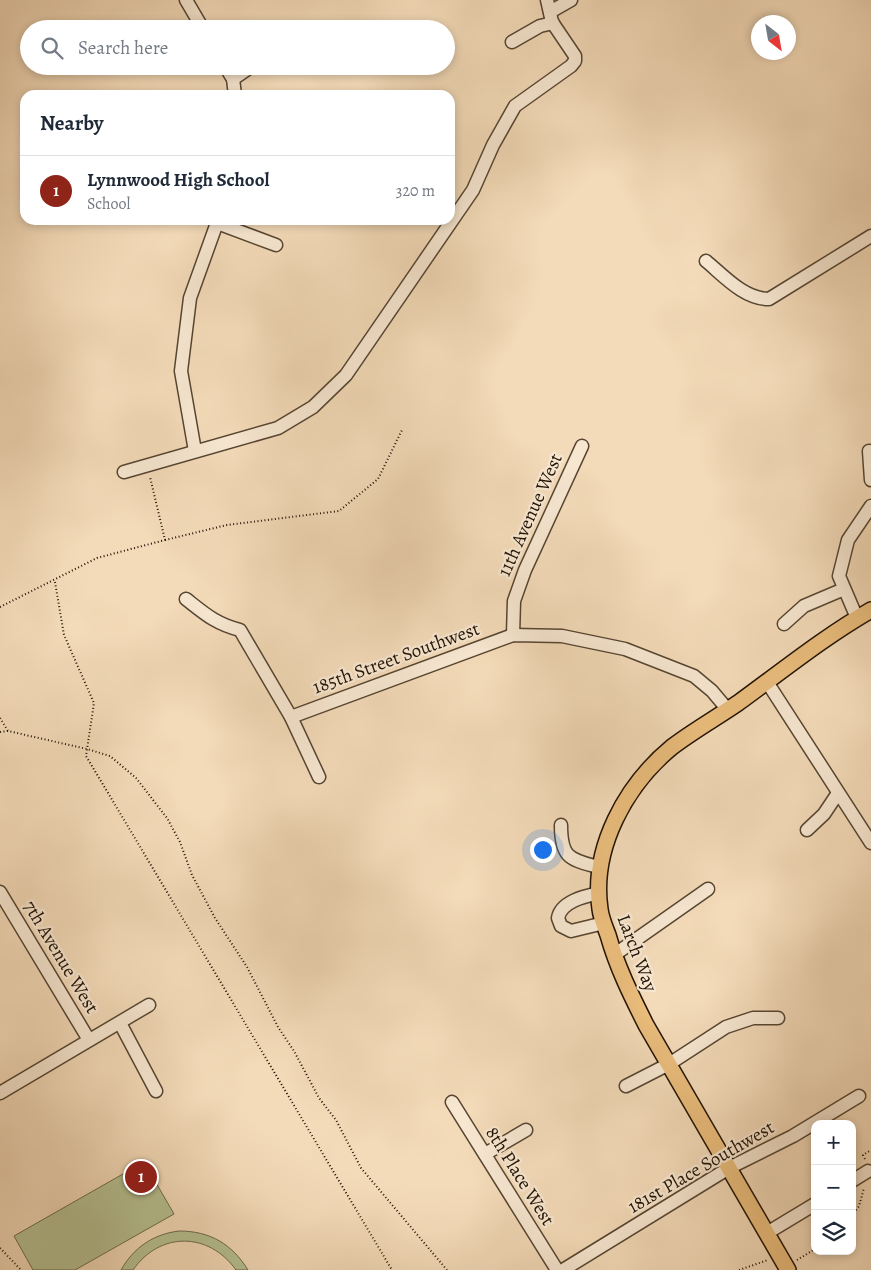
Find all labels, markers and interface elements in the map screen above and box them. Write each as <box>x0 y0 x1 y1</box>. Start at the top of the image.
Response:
north arrow <box>751 15 796 60</box>
search box <box>20 20 455 75</box>
icon: search <box>38 34 66 62</box>
text: Search here <box>78 35 168 61</box>
text: Nearby <box>40 109 103 137</box>
text: Lynnwood High School <box>87 167 269 193</box>
text: 1 <box>53 180 59 202</box>
text: 320 m <box>396 180 435 202</box>
text: School <box>87 193 130 215</box>
street label: 11th Avenue West <box>491 449 569 581</box>
street label: 185th Street Southwest <box>309 616 483 700</box>
your location <box>530 837 556 863</box>
street label: 7th Avenue West <box>17 896 105 1018</box>
street label: Larch Way <box>610 911 664 996</box>
street label: 181st Place Southwest <box>623 1115 779 1219</box>
map controls <box>811 1120 856 1255</box>
button: + <box>811 1120 856 1165</box>
street label: 8th Place West <box>479 1122 561 1230</box>
pin: 1 <box>125 1158 157 1196</box>
button: − <box>811 1165 856 1210</box>
button: layers <box>811 1210 856 1255</box>

